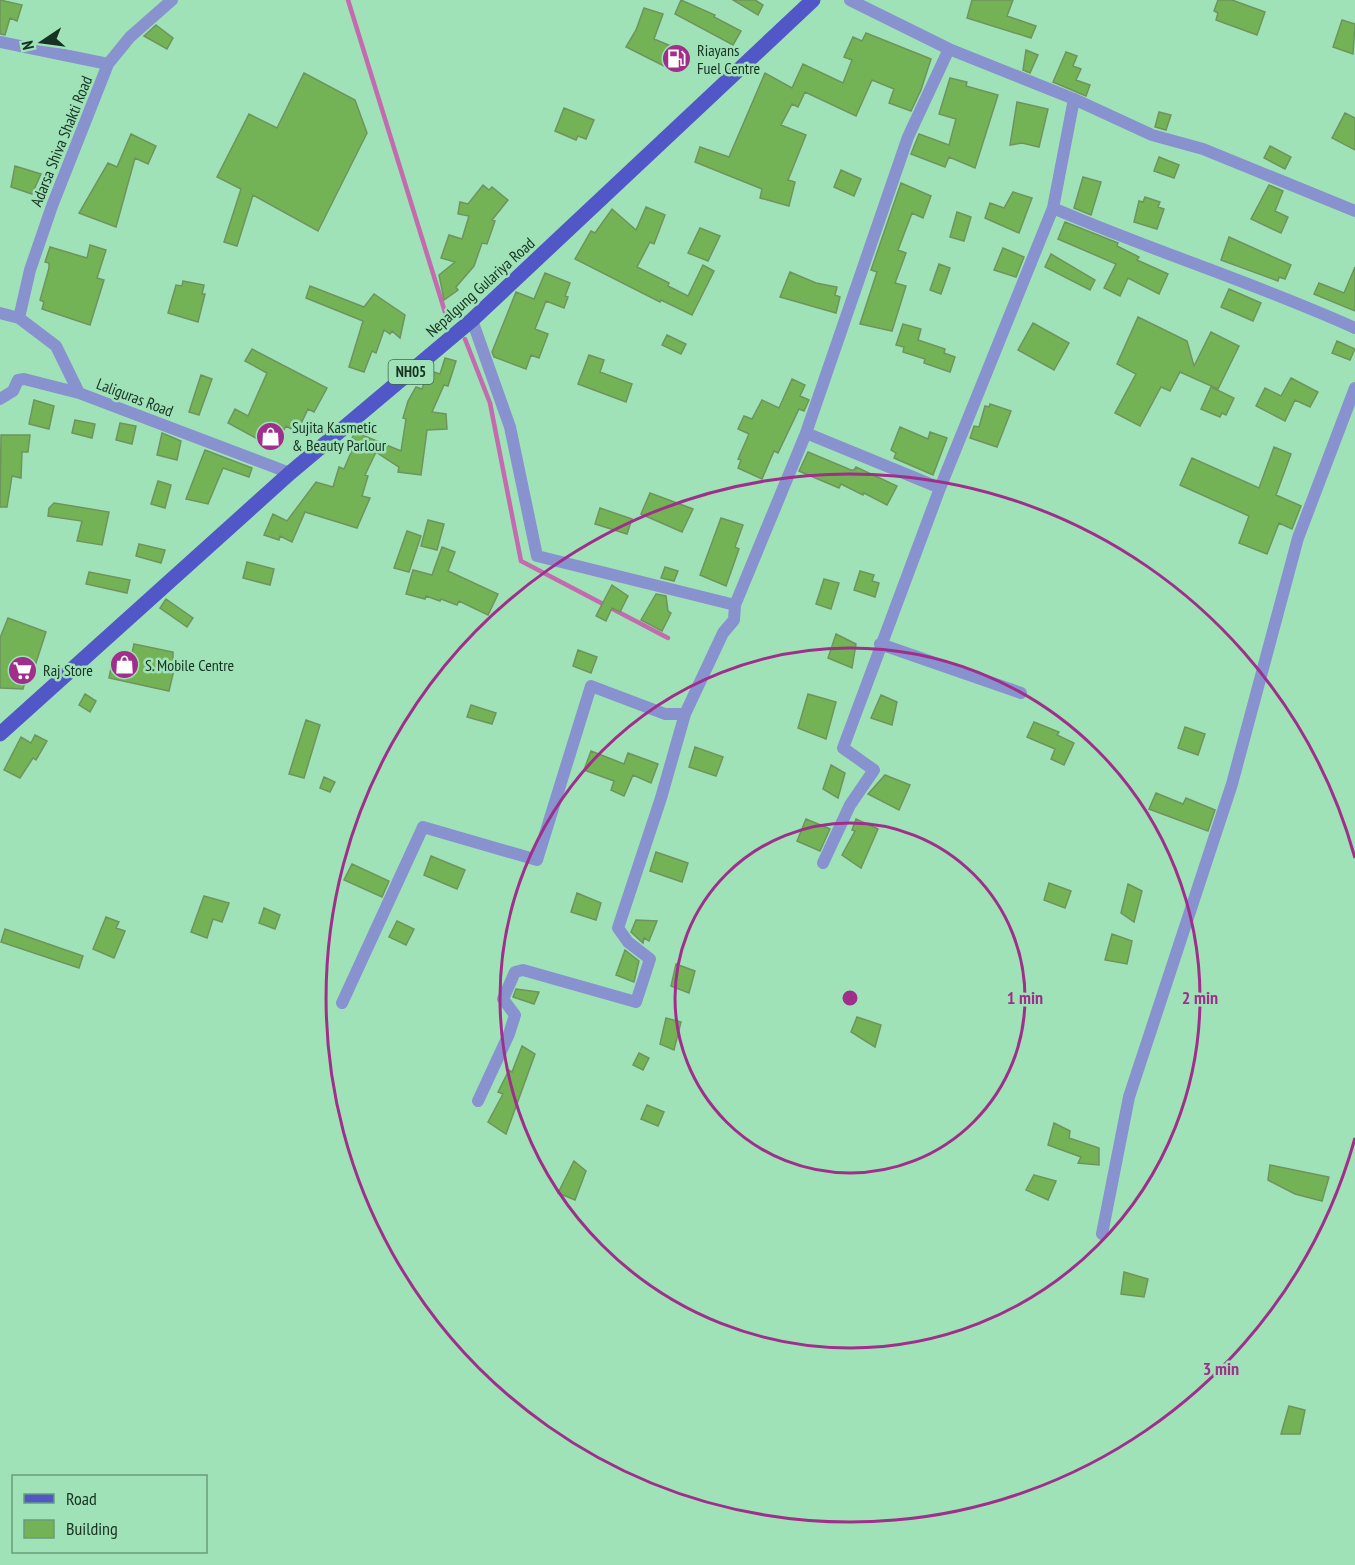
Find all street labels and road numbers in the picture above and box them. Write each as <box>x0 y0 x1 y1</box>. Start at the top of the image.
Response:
street label: Adarsa Shiva Shakti Road <box>26 73 96 209</box>
street label: Nepalgung Gulariya Road <box>422 233 539 341</box>
road number: NH05 <box>388 360 434 384</box>
street label: Laliguras Road <box>94 373 176 421</box>

